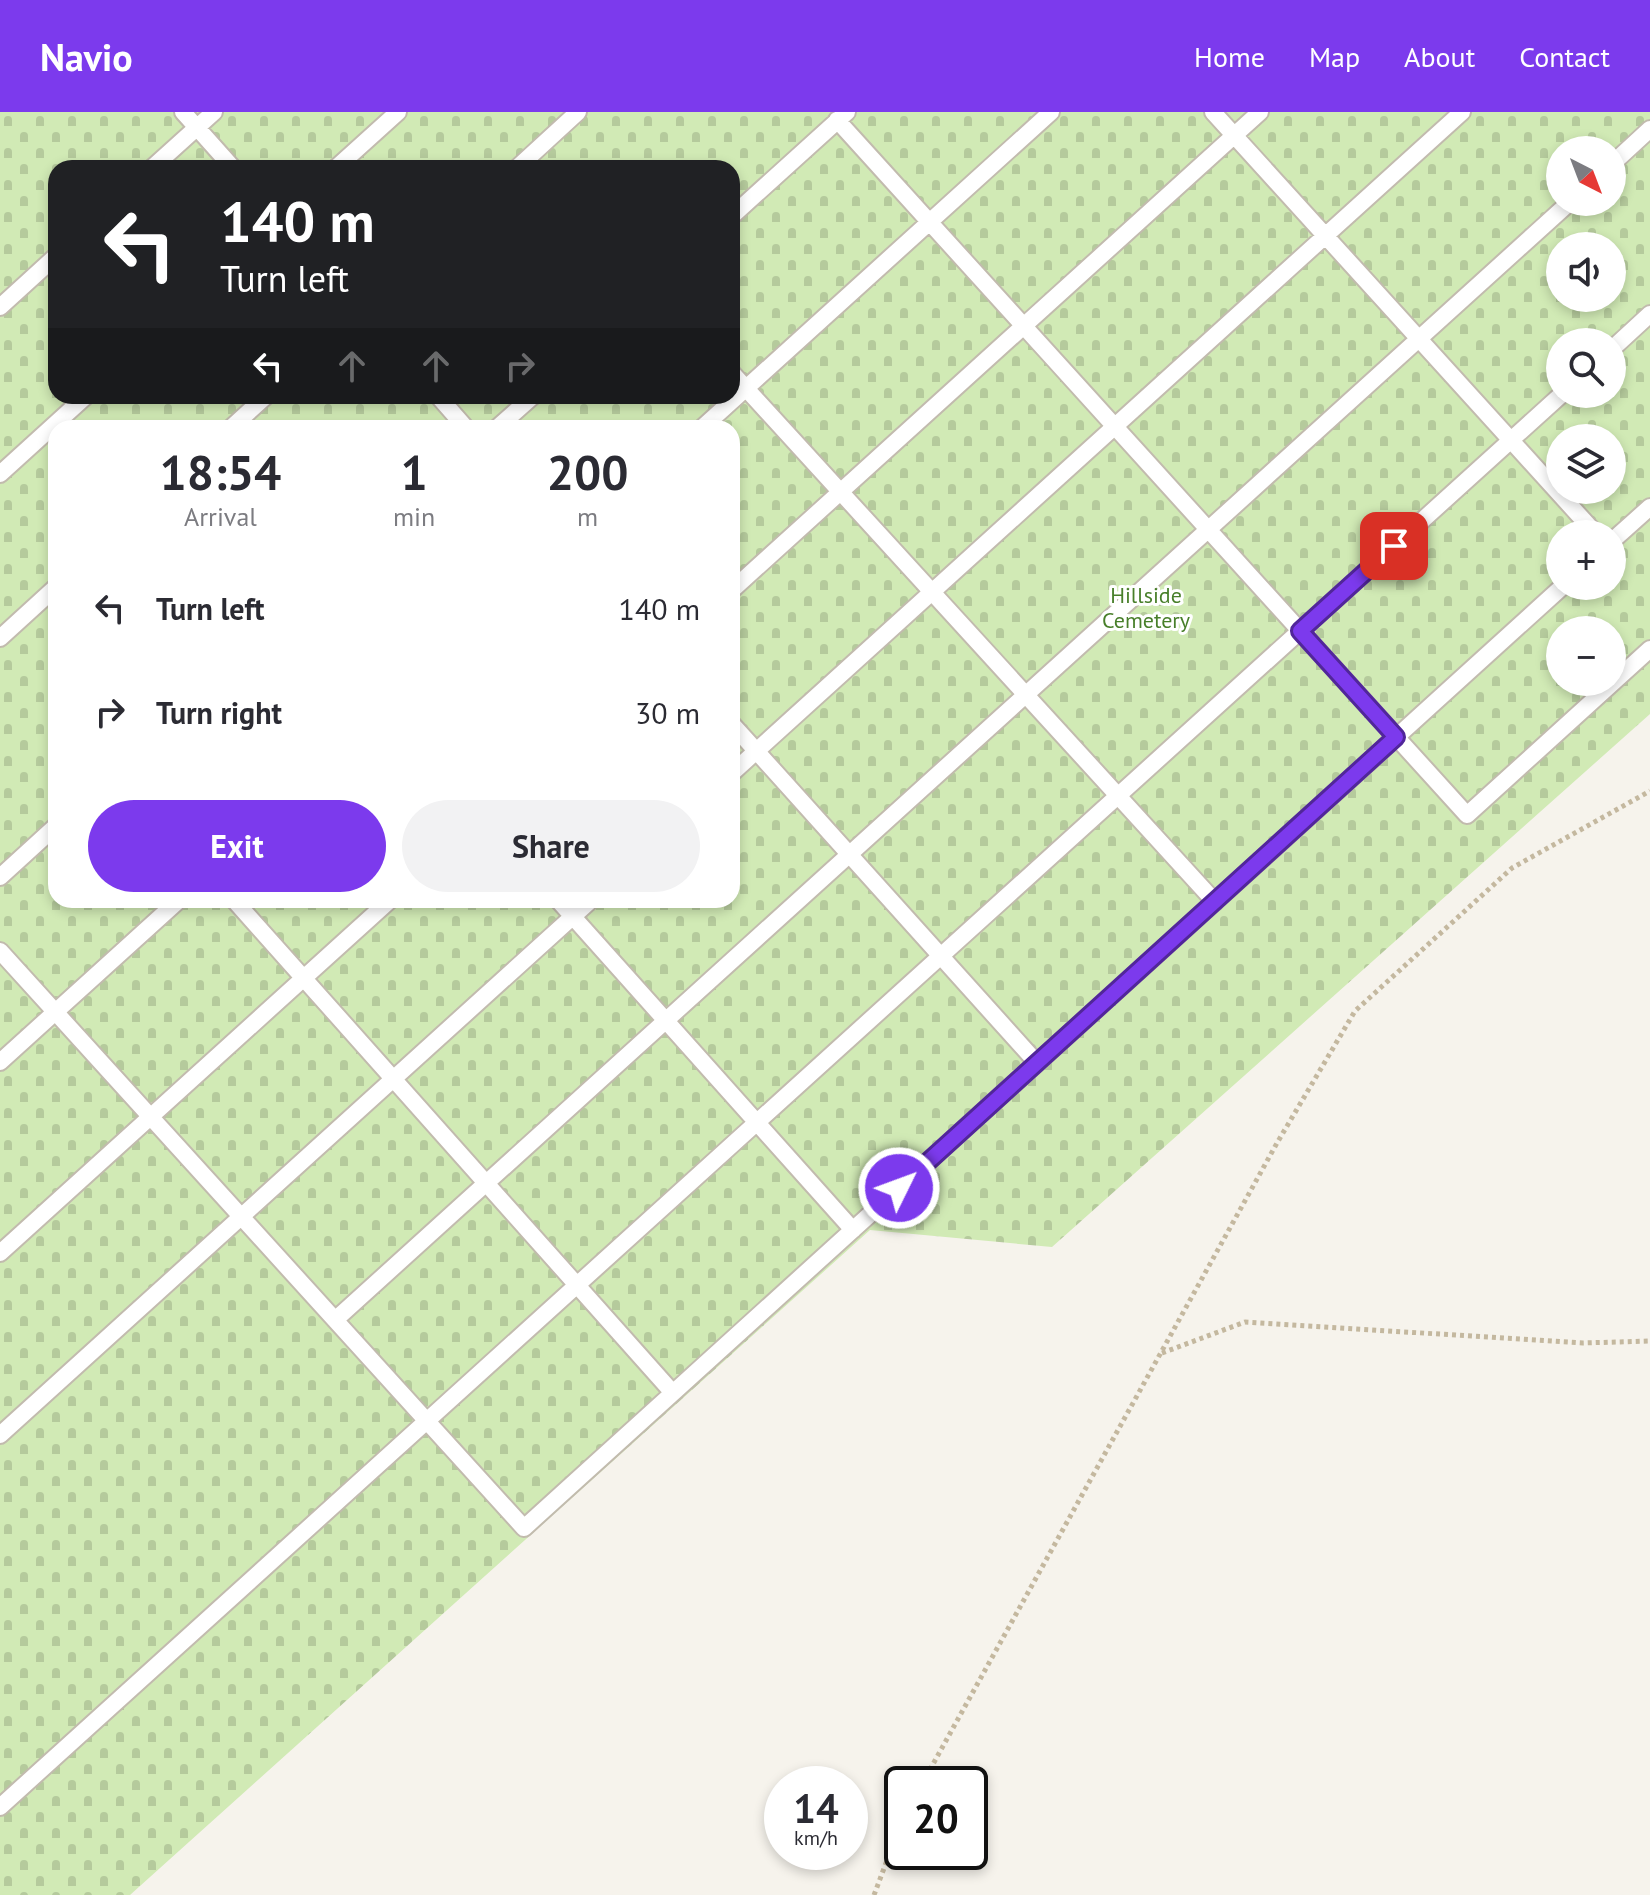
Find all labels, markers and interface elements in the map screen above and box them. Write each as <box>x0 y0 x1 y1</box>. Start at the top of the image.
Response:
text: Navio <box>40 32 133 81</box>
text: Home <box>1194 38 1265 75</box>
text: Map <box>1309 38 1360 75</box>
text: About <box>1404 38 1475 75</box>
text: Contact <box>1519 38 1610 75</box>
north arrow <box>1546 136 1626 216</box>
map controls <box>1546 136 1626 696</box>
text: 140 m <box>220 185 375 257</box>
icon: left <box>88 192 192 296</box>
button: sound <box>1546 232 1626 312</box>
text: Turn left <box>220 255 349 302</box>
button: search <box>1546 328 1626 408</box>
icon: left <box>246 344 290 388</box>
icon: ahead <box>330 344 374 388</box>
icon: ahead <box>414 344 458 388</box>
icon: right <box>498 344 542 388</box>
button: layers <box>1546 424 1626 504</box>
text: 18:54 <box>160 441 281 503</box>
text: 1 <box>400 441 428 503</box>
text: 200 <box>547 441 628 503</box>
text: Arrival <box>184 500 257 533</box>
text: min <box>393 500 435 533</box>
text: m <box>577 500 598 533</box>
pin <box>1360 512 1428 580</box>
button: + <box>1546 520 1626 600</box>
icon: arrive <box>1372 524 1416 568</box>
park label: Hillside Cemetery <box>1102 581 1191 634</box>
icon: left <box>88 586 132 630</box>
text: Turn left <box>156 589 264 628</box>
text: 140 m <box>619 589 700 628</box>
button: − <box>1546 616 1626 696</box>
icon: right <box>88 690 132 734</box>
text: Turn right <box>156 693 282 732</box>
text: 30 m <box>635 693 700 732</box>
button: Exit <box>88 800 386 892</box>
button: Share <box>402 800 700 892</box>
position arrow <box>857 1146 941 1230</box>
speed limit sign: 20 <box>884 1766 988 1870</box>
text: 14 <box>793 1782 839 1834</box>
text: km/h <box>794 1825 838 1851</box>

